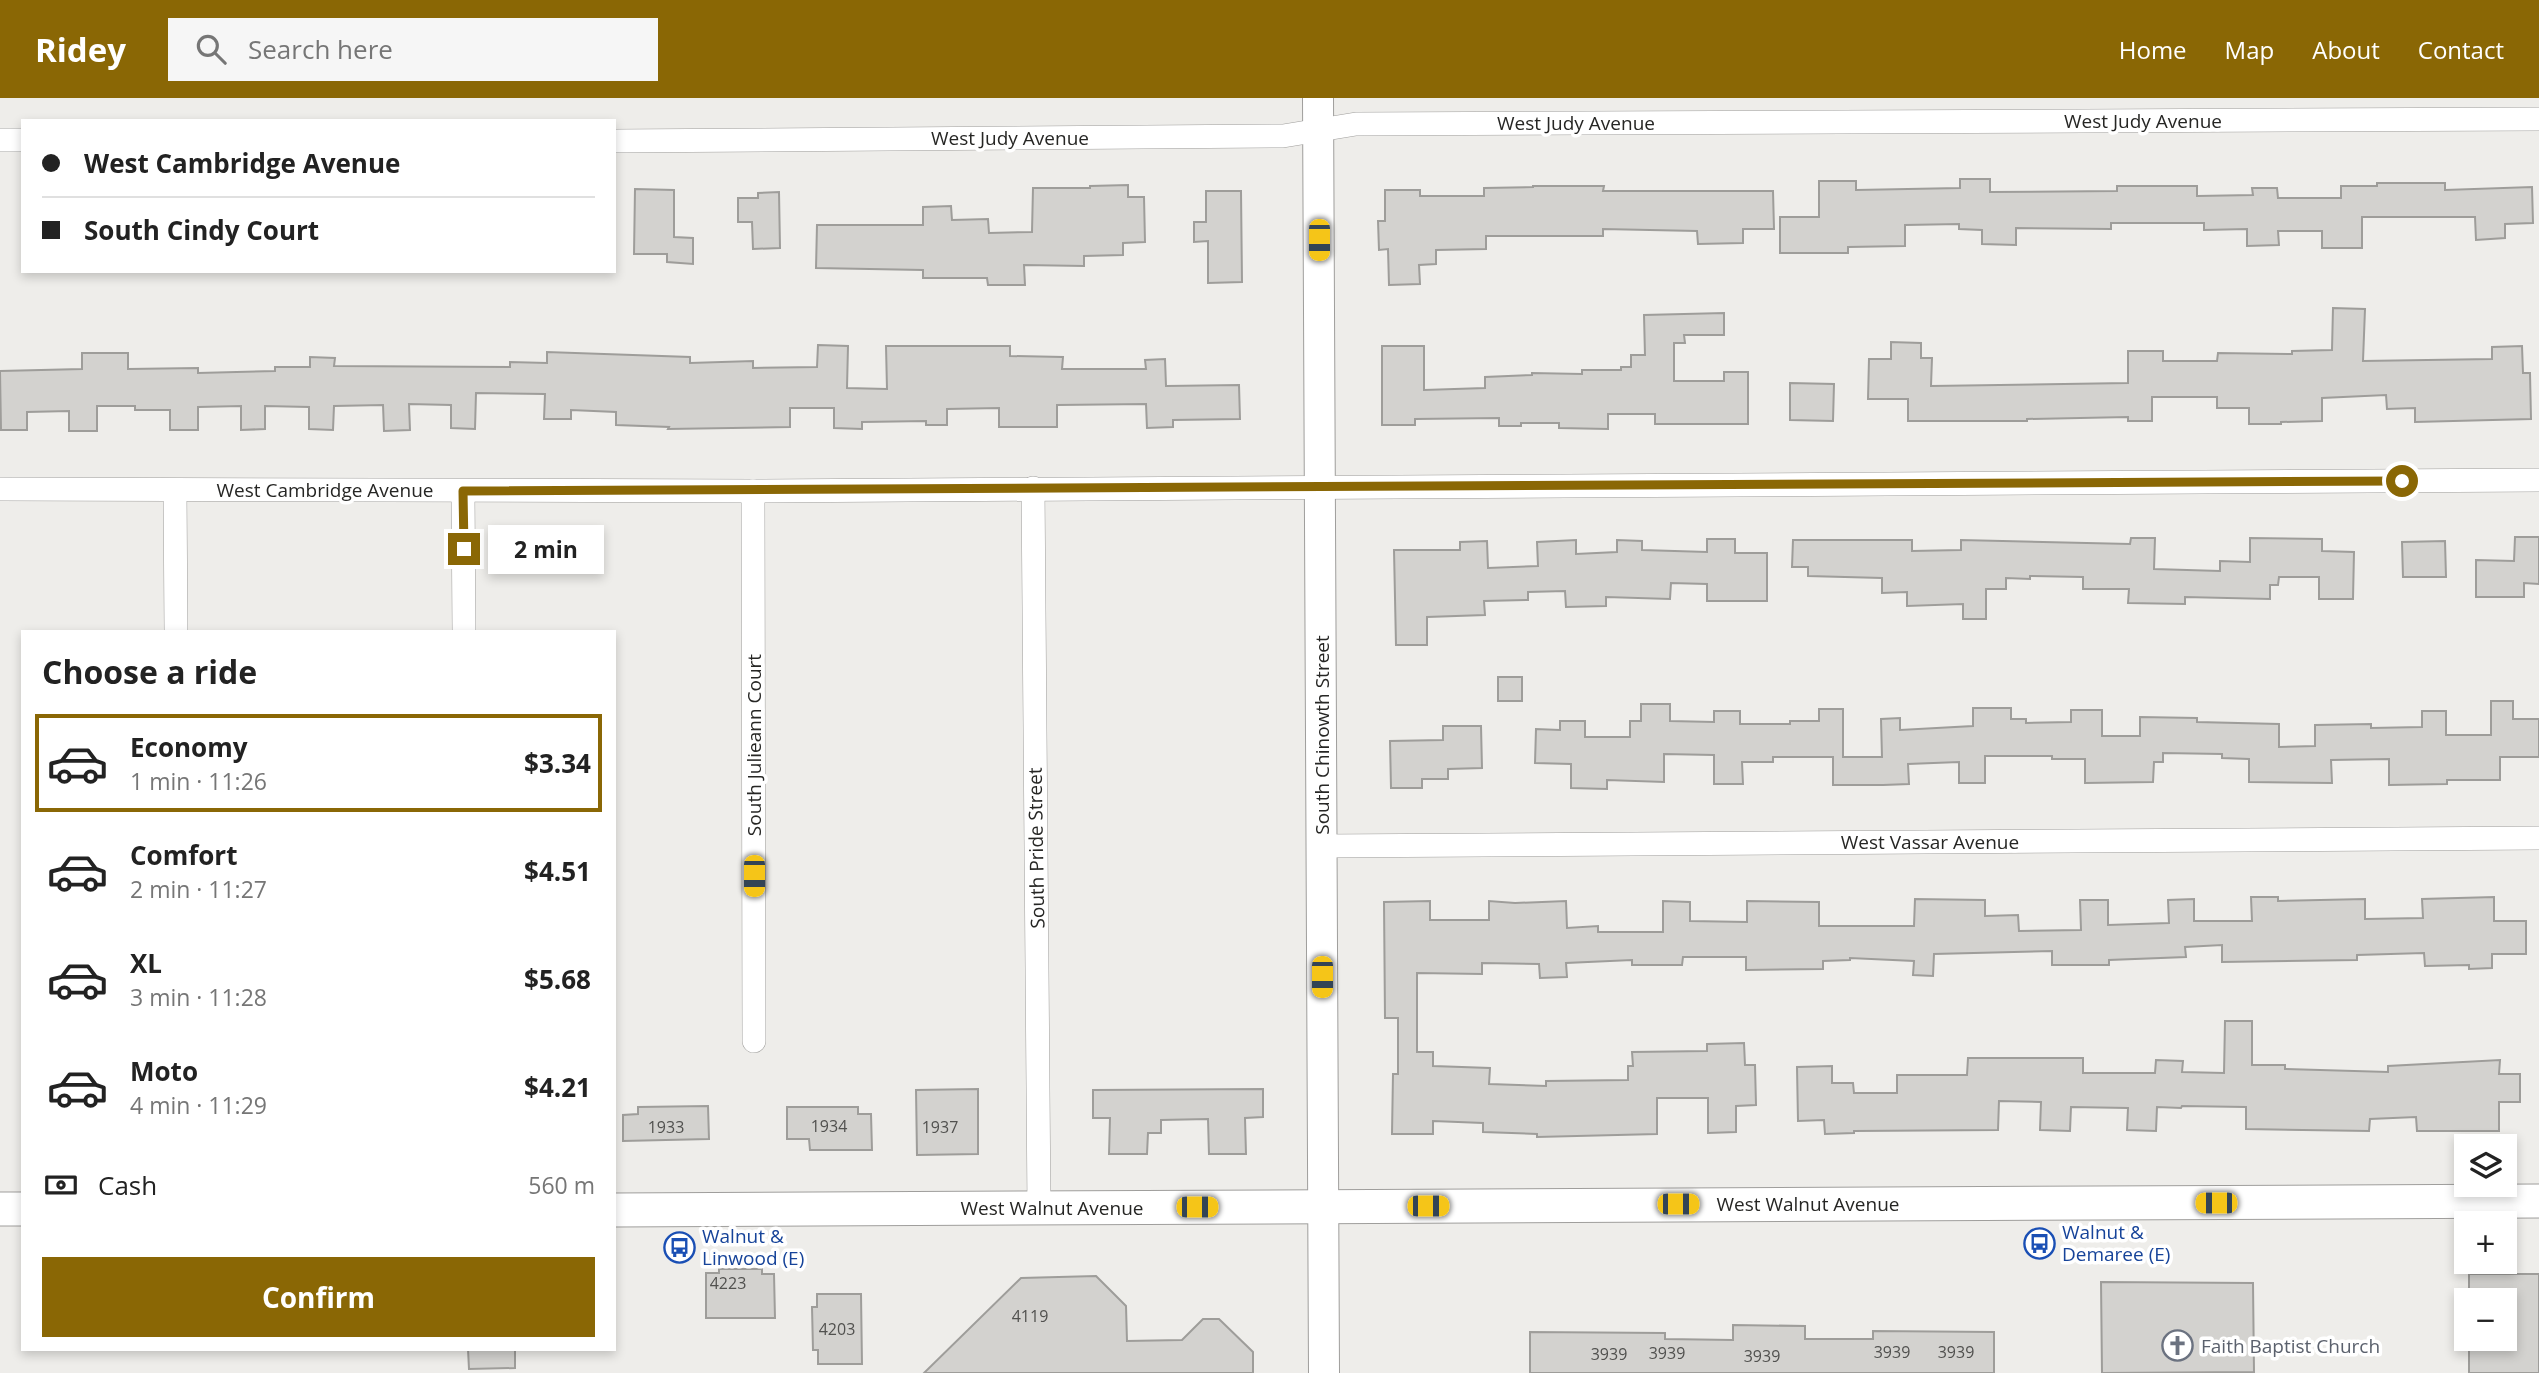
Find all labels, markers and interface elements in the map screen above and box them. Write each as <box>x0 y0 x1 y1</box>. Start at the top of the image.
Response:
search box <box>168 18 658 81</box>
text: Ridey <box>35 27 126 72</box>
icon: search <box>192 30 230 68</box>
text: Search here <box>248 31 393 67</box>
text: Home <box>2119 33 2187 66</box>
text: Map <box>2225 33 2274 66</box>
text: About <box>2312 33 2380 66</box>
text: Contact <box>2418 33 2504 66</box>
street label: West Judy Avenue <box>2064 108 2222 134</box>
street label: West Judy Avenue <box>1497 110 1655 136</box>
street label: West Judy Avenue <box>931 125 1089 151</box>
text: West Cambridge Avenue <box>84 145 400 181</box>
text: South Cindy Court <box>84 212 319 248</box>
car <box>1309 219 1330 261</box>
route start <box>2386 465 2418 497</box>
street label: West Cambridge Avenue <box>217 477 433 503</box>
callout: 2 min <box>489 524 604 574</box>
route end <box>448 533 480 565</box>
text: 2 min <box>514 533 578 565</box>
street label: South Chinowth Street <box>1309 635 1335 835</box>
text: Choose a ride <box>42 650 257 693</box>
street label: South Julieann Court <box>741 654 767 836</box>
text: Economy <box>130 729 248 765</box>
icon: car <box>46 732 109 795</box>
text: $3.34 <box>524 745 591 781</box>
text: 1 min · 11:26 <box>130 765 267 797</box>
street label: South Pride Street <box>1022 767 1050 929</box>
street label: West Vassar Avenue <box>1841 829 2019 855</box>
text: Comfort <box>130 837 237 873</box>
icon: car <box>46 840 109 903</box>
text: $4.51 <box>524 853 591 889</box>
car <box>744 855 765 897</box>
text: 2 min · 11:27 <box>130 873 267 905</box>
text: XL <box>130 945 162 981</box>
icon: car <box>46 948 109 1011</box>
car <box>1312 956 1333 998</box>
text: $5.68 <box>524 961 591 997</box>
text: 3 min · 11:28 <box>130 981 267 1013</box>
text: Moto <box>130 1053 198 1089</box>
icon: car <box>46 1056 109 1119</box>
text: $4.21 <box>524 1069 591 1105</box>
text: 4 min · 11:29 <box>130 1089 267 1121</box>
house number: 1934 <box>811 1115 847 1137</box>
house number: 1933 <box>648 1116 684 1138</box>
house number: 1937 <box>922 1116 958 1138</box>
map controls <box>2454 1134 2517 1351</box>
button: layers <box>2454 1134 2517 1197</box>
icon: cash <box>42 1166 80 1204</box>
text: Cash <box>98 1167 157 1203</box>
text: 560 m <box>528 1169 595 1201</box>
street label: West Walnut Avenue <box>1716 1191 1900 1217</box>
car <box>2196 1193 2238 1214</box>
car <box>1658 1194 1700 1215</box>
street label: West Walnut Avenue <box>960 1195 1144 1221</box>
car <box>1408 1196 1450 1217</box>
car <box>1177 1197 1219 1218</box>
button: + <box>2454 1211 2517 1274</box>
place label: Walnut & Demaree (E) <box>2062 1219 2170 1267</box>
place label: Walnut & Linwood (E) <box>702 1223 804 1271</box>
bus stop icon: Walnut & Demaree (E) <box>2022 1226 2056 1260</box>
bus stop icon: Walnut & Linwood (E) <box>662 1230 696 1264</box>
button: Confirm <box>42 1257 595 1337</box>
house number: 4223 <box>710 1272 746 1294</box>
button: − <box>2454 1288 2517 1351</box>
house number: 4119 <box>1012 1305 1048 1327</box>
house number: 4203 <box>819 1318 855 1340</box>
church icon: Faith Baptist Church <box>2161 1329 2195 1363</box>
place label: Faith Baptist Church <box>2201 1333 2380 1359</box>
house number: 3939 <box>1874 1341 1910 1363</box>
house number: 3939 <box>1938 1341 1974 1363</box>
house number: 3939 <box>1649 1342 1685 1364</box>
house number: 3939 <box>1591 1343 1627 1365</box>
house number: 3939 <box>1744 1345 1780 1367</box>

